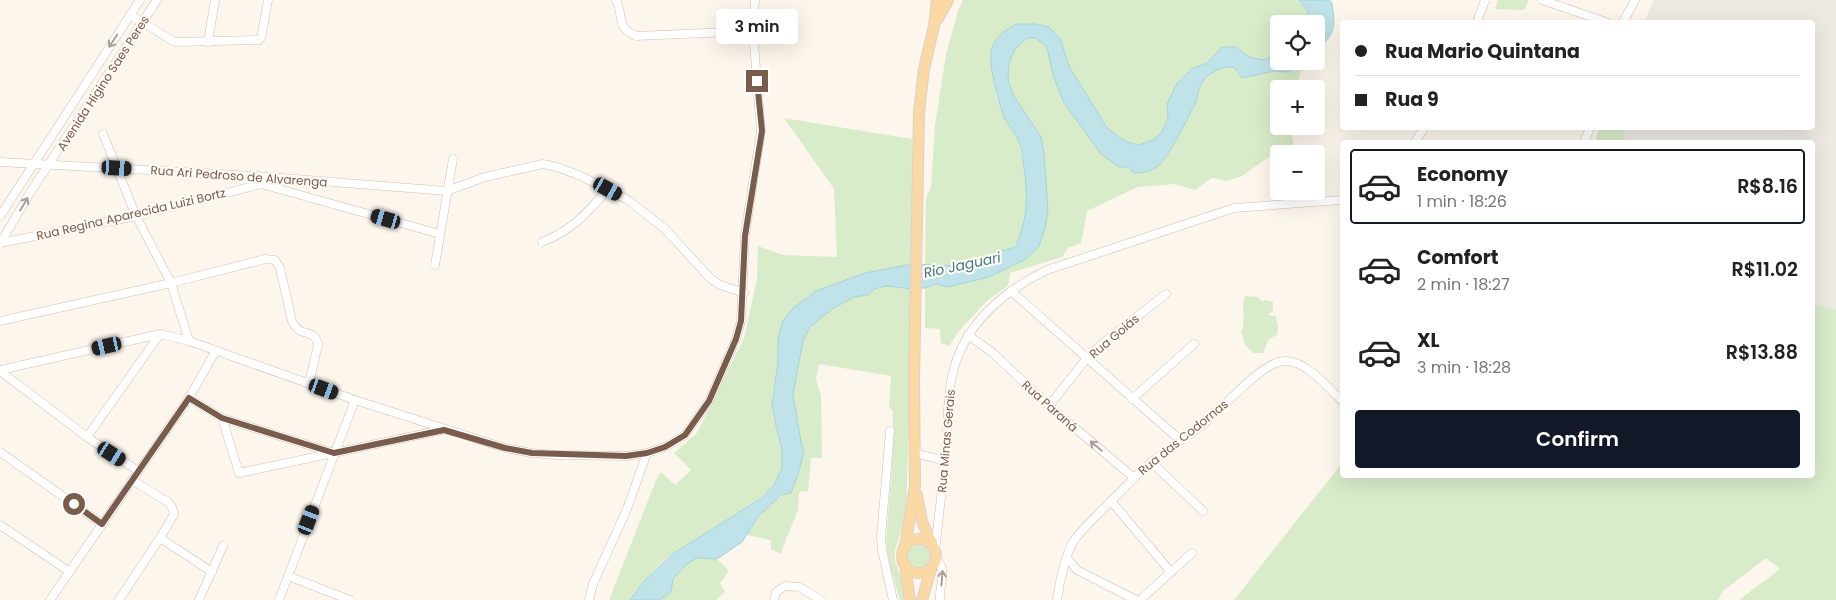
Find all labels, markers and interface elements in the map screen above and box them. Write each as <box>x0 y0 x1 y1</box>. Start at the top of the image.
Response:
callout: 3 min <box>716 8 798 44</box>
street label: Avenida Higino Saes Peres <box>53 12 153 154</box>
text: 3 min <box>734 15 780 38</box>
map controls <box>1270 15 1325 200</box>
button: locate <box>1270 15 1325 70</box>
one-way arrow <box>108 34 119 48</box>
text: Rua Mario Quintana <box>1385 38 1580 65</box>
route end <box>746 70 768 92</box>
button: + <box>1270 80 1325 135</box>
text: Rua 9 <box>1385 86 1439 113</box>
button: − <box>1270 145 1325 200</box>
car <box>101 160 132 176</box>
street label: Rua Ari Pedroso de Alvarenga <box>150 161 328 191</box>
text: Economy <box>1417 161 1508 188</box>
icon: car <box>1357 164 1402 209</box>
text: R$8.16 <box>1737 173 1798 200</box>
car <box>591 175 624 203</box>
street label: Rua Regina Aparecida Luizi Bortz <box>35 184 227 244</box>
text: 1 min · 18:26 <box>1417 190 1507 213</box>
one-way arrow <box>19 198 29 212</box>
car <box>369 208 402 230</box>
text: Comfort <box>1417 244 1499 271</box>
water label: Rio Jaguari <box>922 247 1003 283</box>
icon: car <box>1357 247 1402 292</box>
text: R$11.02 <box>1732 256 1798 283</box>
text: 2 min · 18:27 <box>1417 273 1510 296</box>
street label: Rua Goiás <box>1085 310 1143 362</box>
text: XL <box>1417 327 1440 354</box>
icon: car <box>1357 330 1402 375</box>
car <box>90 335 123 357</box>
text: R$13.88 <box>1726 339 1798 366</box>
text: 3 min · 18:28 <box>1417 356 1511 379</box>
street label: Rua Paraná <box>1018 376 1082 436</box>
car <box>307 377 340 401</box>
street label: Rua Minas Gerais <box>933 389 959 493</box>
street label: Rua das Codornas <box>1134 395 1232 479</box>
button: Confirm <box>1355 410 1800 468</box>
car <box>95 440 128 468</box>
one-way arrow <box>1089 440 1102 451</box>
route start <box>63 493 85 515</box>
car <box>296 503 321 537</box>
one-way arrow <box>937 571 947 587</box>

